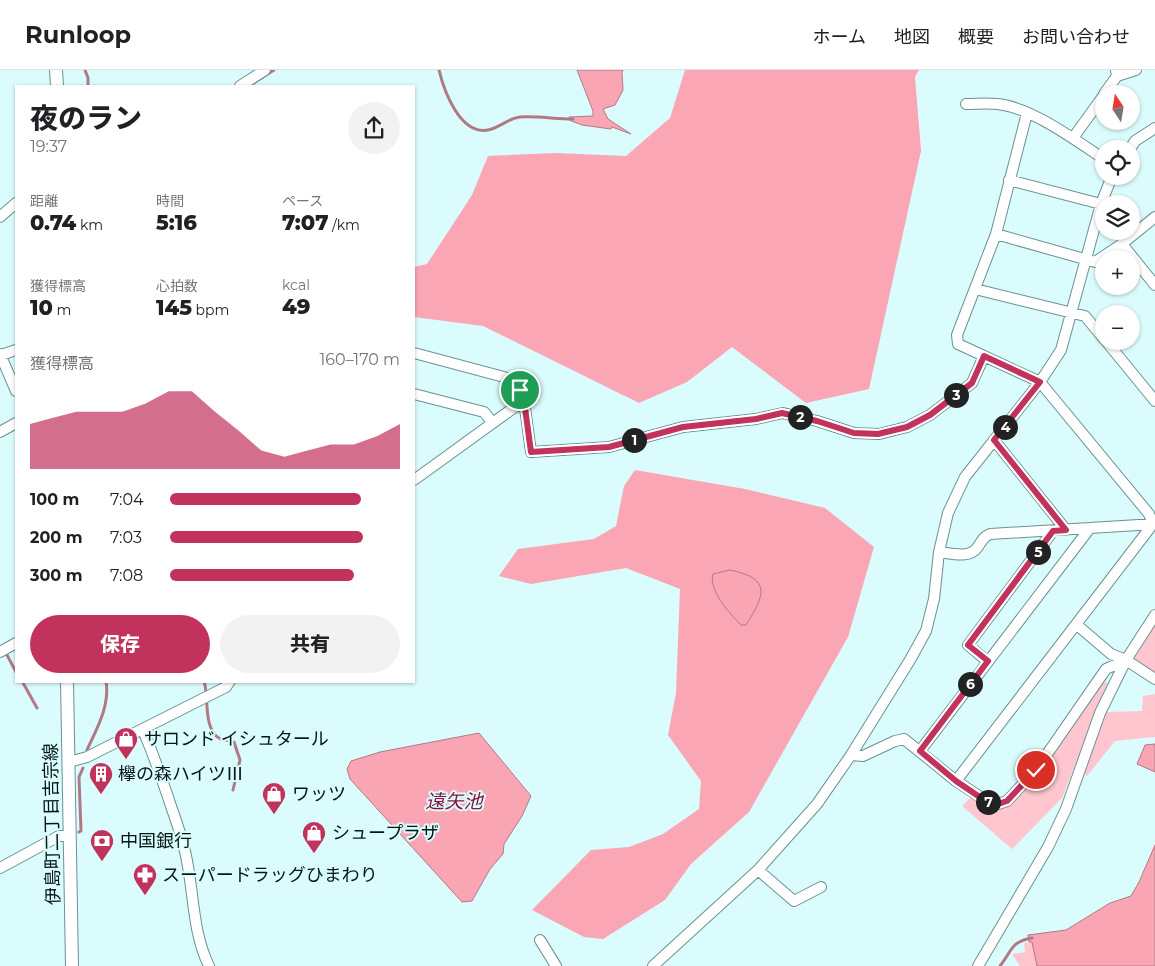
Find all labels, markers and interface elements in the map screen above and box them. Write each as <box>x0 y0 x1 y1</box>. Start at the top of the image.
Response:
text: Runloop <box>25 20 131 49</box>
text: ホーム <box>813 26 866 48</box>
text: 地図 <box>894 26 930 48</box>
text: 概要 <box>958 26 994 48</box>
text: お問い合わせ <box>1022 26 1130 48</box>
north arrow <box>1095 85 1140 130</box>
map controls <box>1095 85 1140 350</box>
text: 夜のラン <box>30 101 142 135</box>
button: share <box>348 102 400 154</box>
text: 19:37 <box>30 137 67 156</box>
button: locate <box>1095 140 1140 185</box>
text: 距離 <box>30 192 58 210</box>
text: 時間 <box>156 192 184 210</box>
text: ペース <box>282 192 323 210</box>
button: layers <box>1095 195 1140 240</box>
text: 0.74 <box>30 210 76 235</box>
text: 5:16 <box>156 210 197 235</box>
text: 7:07 <box>282 210 328 235</box>
text: km <box>76 216 103 234</box>
text: /km <box>328 216 360 234</box>
button: + <box>1095 250 1140 295</box>
text: kcal <box>282 276 310 294</box>
text: 獲得標高 <box>30 277 86 295</box>
text: 心拍数 <box>156 277 198 295</box>
text: 49 <box>282 294 310 319</box>
text: 10 <box>30 295 53 320</box>
text: 145 <box>156 295 192 320</box>
text: m <box>53 301 71 319</box>
text: bpm <box>192 301 229 319</box>
button: − <box>1095 305 1140 350</box>
text: 160–170 m <box>319 350 400 369</box>
text: 獲得標高 <box>30 354 94 373</box>
pin <box>499 369 541 411</box>
icon: arrive <box>506 376 534 404</box>
pin: 3 <box>944 382 968 408</box>
text: 3 <box>952 386 961 404</box>
pin: 2 <box>788 404 812 430</box>
text: 2 <box>796 408 805 426</box>
pin: 4 <box>992 414 1018 440</box>
text: 4 <box>1001 418 1010 436</box>
pin: 1 <box>622 428 646 452</box>
text: 1 <box>632 431 637 449</box>
text: 100 m <box>30 490 79 509</box>
text: 7:04 <box>110 490 144 509</box>
text: 200 m <box>30 528 82 547</box>
text: 7:03 <box>110 528 142 547</box>
pin: 5 <box>1026 540 1050 564</box>
text: 5 <box>1034 543 1043 561</box>
text: 300 m <box>30 566 83 585</box>
text: 7:08 <box>110 566 143 585</box>
button: 保存 <box>30 615 210 673</box>
button: 共有 <box>220 615 400 673</box>
pin: 6 <box>958 672 982 696</box>
text: 6 <box>966 675 975 693</box>
shop icon: サロンド イシュタール <box>113 726 139 760</box>
place label: サロンド イシュタール <box>144 728 329 750</box>
street label: 伊島町二丁目吉宗線 <box>40 743 64 905</box>
pin <box>1015 749 1057 791</box>
icon: check <box>1022 756 1050 784</box>
building icon: 欅の森ハイツⅢ <box>88 761 114 795</box>
place label: 欅の森ハイツⅢ <box>118 763 244 785</box>
shop icon: ワッツ <box>261 781 287 815</box>
place label: ワッツ <box>292 783 346 805</box>
water label: 遠矢池 <box>425 790 484 813</box>
pin: 7 <box>976 790 1000 814</box>
text: 7 <box>984 793 993 811</box>
shop icon: シュープラザ <box>301 820 327 854</box>
place label: シュープラザ <box>332 822 439 844</box>
bank icon: 中国銀行 <box>89 828 115 862</box>
place label: 中国銀行 <box>120 830 192 852</box>
pharmacy icon: スーパードラッグひまわり <box>132 862 158 896</box>
place label: スーパードラッグひまわり <box>162 864 378 886</box>

